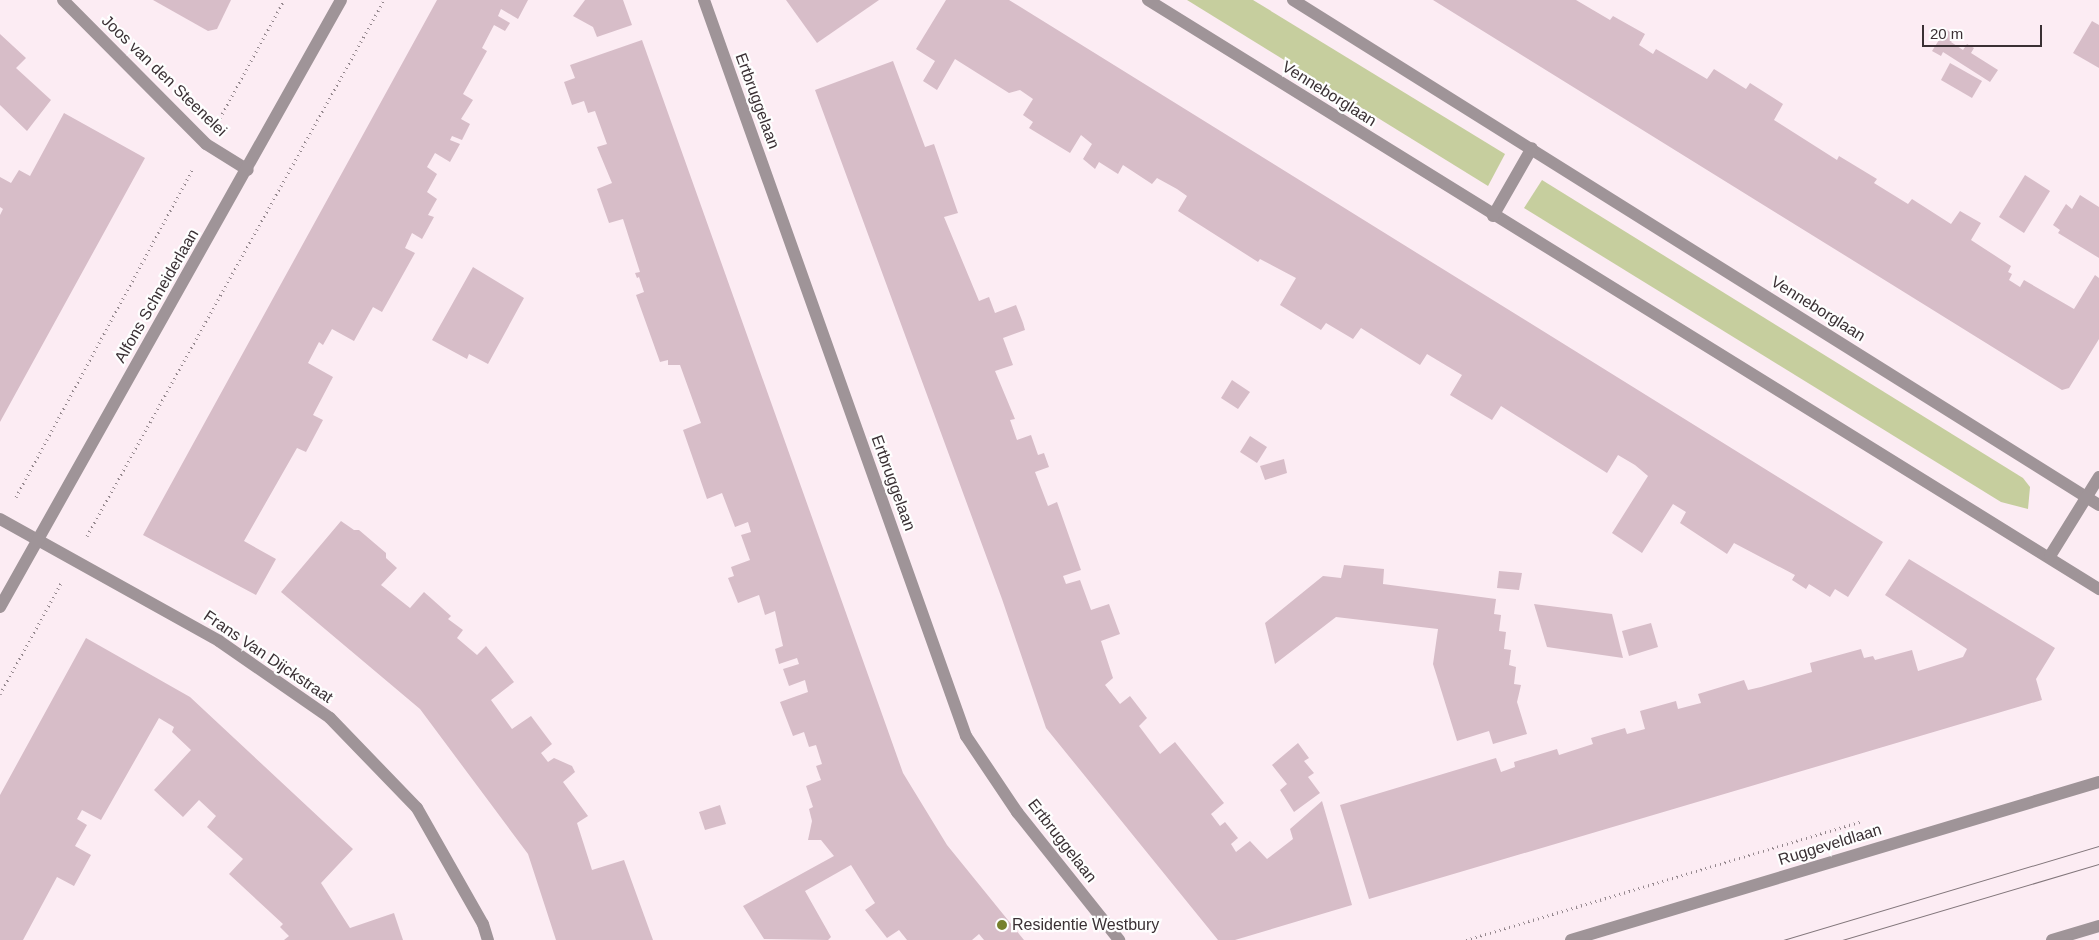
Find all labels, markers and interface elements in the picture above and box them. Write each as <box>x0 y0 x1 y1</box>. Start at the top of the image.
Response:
street label: Joos van den Steenelei <box>98 11 230 141</box>
scale bar <box>1924 15 2044 47</box>
text: 20 m <box>1930 25 1963 42</box>
street label: Ertbruggelaan <box>731 50 783 152</box>
street label: Venneborglaan <box>1278 57 1380 131</box>
street label: Alfons Schneiderlaan <box>111 226 203 366</box>
street label: Venneborglaan <box>1767 272 1869 346</box>
street label: Ertbruggelaan <box>867 432 919 534</box>
street label: Frans Van Dijckstraat <box>200 607 336 707</box>
street label: Ertbruggelaan <box>1023 795 1101 887</box>
street label: Ruggeveldlaan <box>1776 820 1884 870</box>
place label: Residentie Westbury <box>1012 915 1159 935</box>
marker: Residentie Westbury <box>996 919 1008 931</box>

